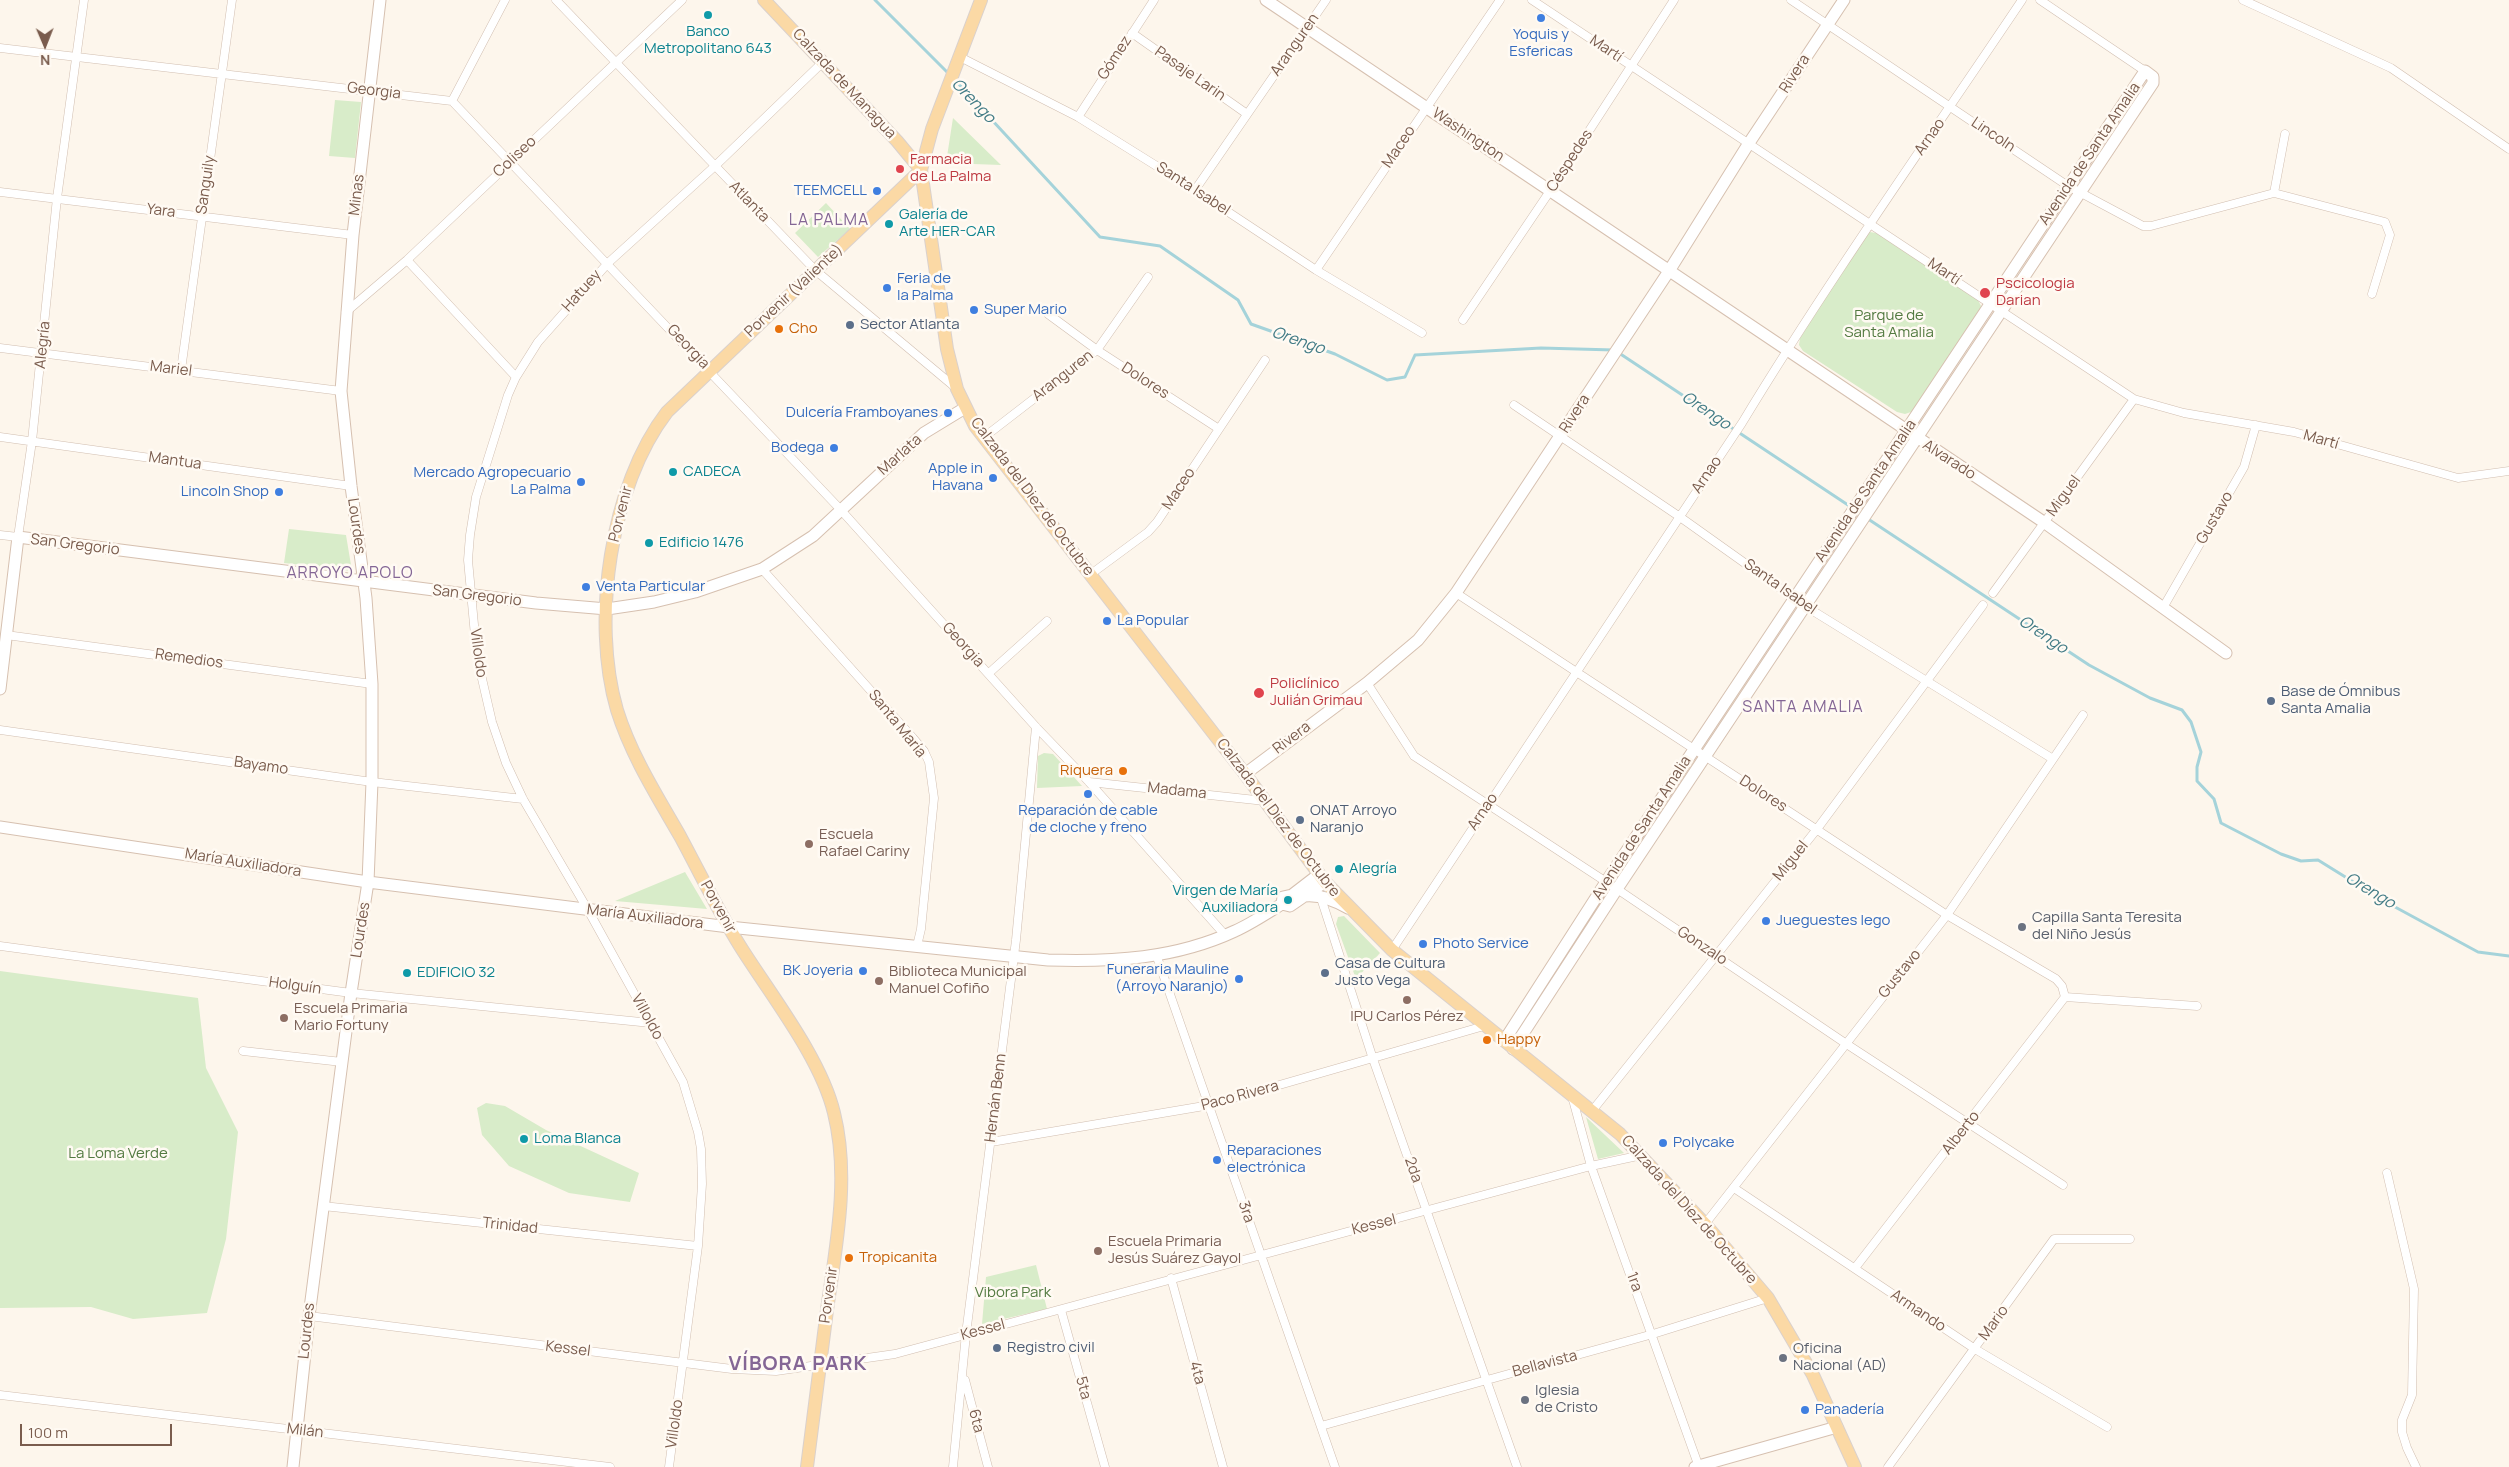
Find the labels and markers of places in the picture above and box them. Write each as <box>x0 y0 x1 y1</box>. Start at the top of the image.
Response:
marker: Banco Metropolitano 643 <box>702 9 714 21</box>
marker: Yoquis y Esfericas <box>1535 12 1547 24</box>
place label: Banco Metropolitano 643 <box>644 23 772 58</box>
place label: Yoquis y Esfericas <box>1509 26 1573 61</box>
place label: Farmacia de La Palma <box>910 151 991 186</box>
marker: Farmacia de La Palma <box>894 163 906 175</box>
place label: TEEMCELL <box>794 182 867 200</box>
marker: TEEMCELL <box>871 185 883 197</box>
place label: Galería de Arte HER-CAR <box>899 206 995 241</box>
marker: Galería de Arte HER-CAR <box>883 218 895 230</box>
place label: Feria de la Palma <box>897 270 953 305</box>
place label: Pscicologia Darian <box>1996 275 2075 310</box>
marker: Feria de la Palma <box>881 282 893 294</box>
marker: Pscicologia Darian <box>1978 286 1992 300</box>
place label: Super Mario <box>984 301 1067 319</box>
marker: Super Mario <box>968 304 980 316</box>
place label: Sector Atlanta <box>860 316 960 334</box>
marker: Sector Atlanta <box>844 319 856 331</box>
place label: Cho <box>789 320 818 338</box>
marker: Cho <box>773 323 785 335</box>
place label: Dulcería Framboyanes <box>786 404 938 422</box>
marker: Dulcería Framboyanes <box>942 407 954 419</box>
place label: Bodega <box>771 439 824 457</box>
marker: Bodega <box>828 442 840 454</box>
place label: Apple in Havana <box>928 460 983 495</box>
place label: CADECA <box>683 463 741 481</box>
place label: Mercado Agropecuario La Palma <box>414 464 571 499</box>
marker: CADECA <box>667 466 679 478</box>
marker: Apple in Havana <box>987 472 999 484</box>
marker: Mercado Agropecuario La Palma <box>575 476 587 488</box>
place label: Lincoln Shop <box>181 483 269 501</box>
marker: Lincoln Shop <box>273 486 285 498</box>
place label: Edificio 1476 <box>659 534 744 552</box>
marker: Edificio 1476 <box>643 537 655 549</box>
place label: Venta Particular <box>596 578 705 596</box>
marker: Venta Particular <box>580 581 592 593</box>
place label: La Popular <box>1117 612 1189 630</box>
marker: La Popular <box>1101 615 1113 627</box>
place label: Policlínico Julián Grimau <box>1270 675 1363 710</box>
place label: Base de Ómnibus Santa Amalia <box>2281 683 2400 718</box>
marker: Policlínico Julián Grimau <box>1252 686 1266 700</box>
marker: Base de Ómnibus Santa Amalia <box>2265 695 2277 707</box>
place label: Riquera <box>1060 762 1113 780</box>
marker: Riquera <box>1117 765 1129 777</box>
marker: Reparación de cable de cloche y freno <box>1082 788 1094 800</box>
place label: Reparación de cable de cloche y freno <box>1018 802 1158 837</box>
place label: ONAT Arroyo Naranjo <box>1310 802 1397 837</box>
marker: ONAT Arroyo Naranjo <box>1294 814 1306 826</box>
place label: Escuela Rafael Cariny <box>819 826 910 861</box>
marker: Escuela Rafael Cariny <box>803 838 815 850</box>
place label: Alegría <box>1349 860 1397 878</box>
marker: Alegría <box>1333 863 1345 875</box>
place label: Virgen de María Auxiliadora <box>1172 882 1278 917</box>
marker: Virgen de María Auxiliadora <box>1282 894 1294 906</box>
place label: Capilla Santa Teresita del Niño Jesús <box>2032 909 2182 944</box>
place label: Jueguestes lego <box>1776 912 1890 930</box>
marker: Jueguestes lego <box>1760 915 1772 927</box>
marker: Capilla Santa Teresita del Niño Jesús <box>2016 921 2028 933</box>
place label: Photo Service <box>1433 935 1529 953</box>
marker: Photo Service <box>1417 938 1429 950</box>
place label: Casa de Cultura Justo Vega <box>1335 955 1445 990</box>
place label: Funeraria Mauline (Arroyo Naranjo) <box>1107 961 1229 996</box>
place label: BK Joyeria <box>783 962 853 980</box>
place label: Biblioteca Municipal Manuel Cofiño <box>889 963 1027 998</box>
place label: EDIFICIO 32 <box>417 964 495 982</box>
marker: BK Joyeria <box>857 965 869 977</box>
marker: EDIFICIO 32 <box>401 967 413 979</box>
marker: Casa de Cultura Justo Vega <box>1319 967 1331 979</box>
marker: Funeraria Mauline (Arroyo Naranjo) <box>1233 973 1245 985</box>
marker: Biblioteca Municipal Manuel Cofiño <box>873 975 885 987</box>
marker: IPU Carlos Pérez <box>1401 994 1413 1006</box>
place label: Escuela Primaria Mario Fortuny <box>294 1000 408 1035</box>
place label: IPU Carlos Pérez <box>1350 1008 1464 1026</box>
marker: Escuela Primaria Mario Fortuny <box>278 1012 290 1024</box>
place label: Happy <box>1497 1031 1541 1049</box>
marker: Happy <box>1481 1034 1493 1046</box>
place label: Loma Blanca <box>534 1130 621 1148</box>
marker: Loma Blanca <box>518 1133 530 1145</box>
place label: Polycake <box>1673 1134 1735 1152</box>
marker: Polycake <box>1657 1137 1669 1149</box>
place label: Reparaciones electrónica <box>1227 1142 1322 1177</box>
marker: Reparaciones electrónica <box>1211 1154 1223 1166</box>
place label: Escuela Primaria Jesús Suárez Gayol <box>1108 1233 1241 1268</box>
marker: Escuela Primaria Jesús Suárez Gayol <box>1092 1245 1104 1257</box>
place label: Tropicanita <box>859 1249 937 1267</box>
marker: Tropicanita <box>843 1252 855 1264</box>
place label: Registro civil <box>1007 1339 1095 1357</box>
place label: Oficina Nacional (AD) <box>1793 1340 1887 1375</box>
marker: Registro civil <box>991 1342 1003 1354</box>
marker: Oficina Nacional (AD) <box>1777 1352 1789 1364</box>
place label: Iglesia de Cristo <box>1535 1382 1598 1417</box>
marker: Iglesia de Cristo <box>1519 1394 1531 1406</box>
place label: Panadería <box>1815 1401 1884 1419</box>
marker: Panadería <box>1799 1404 1811 1416</box>

